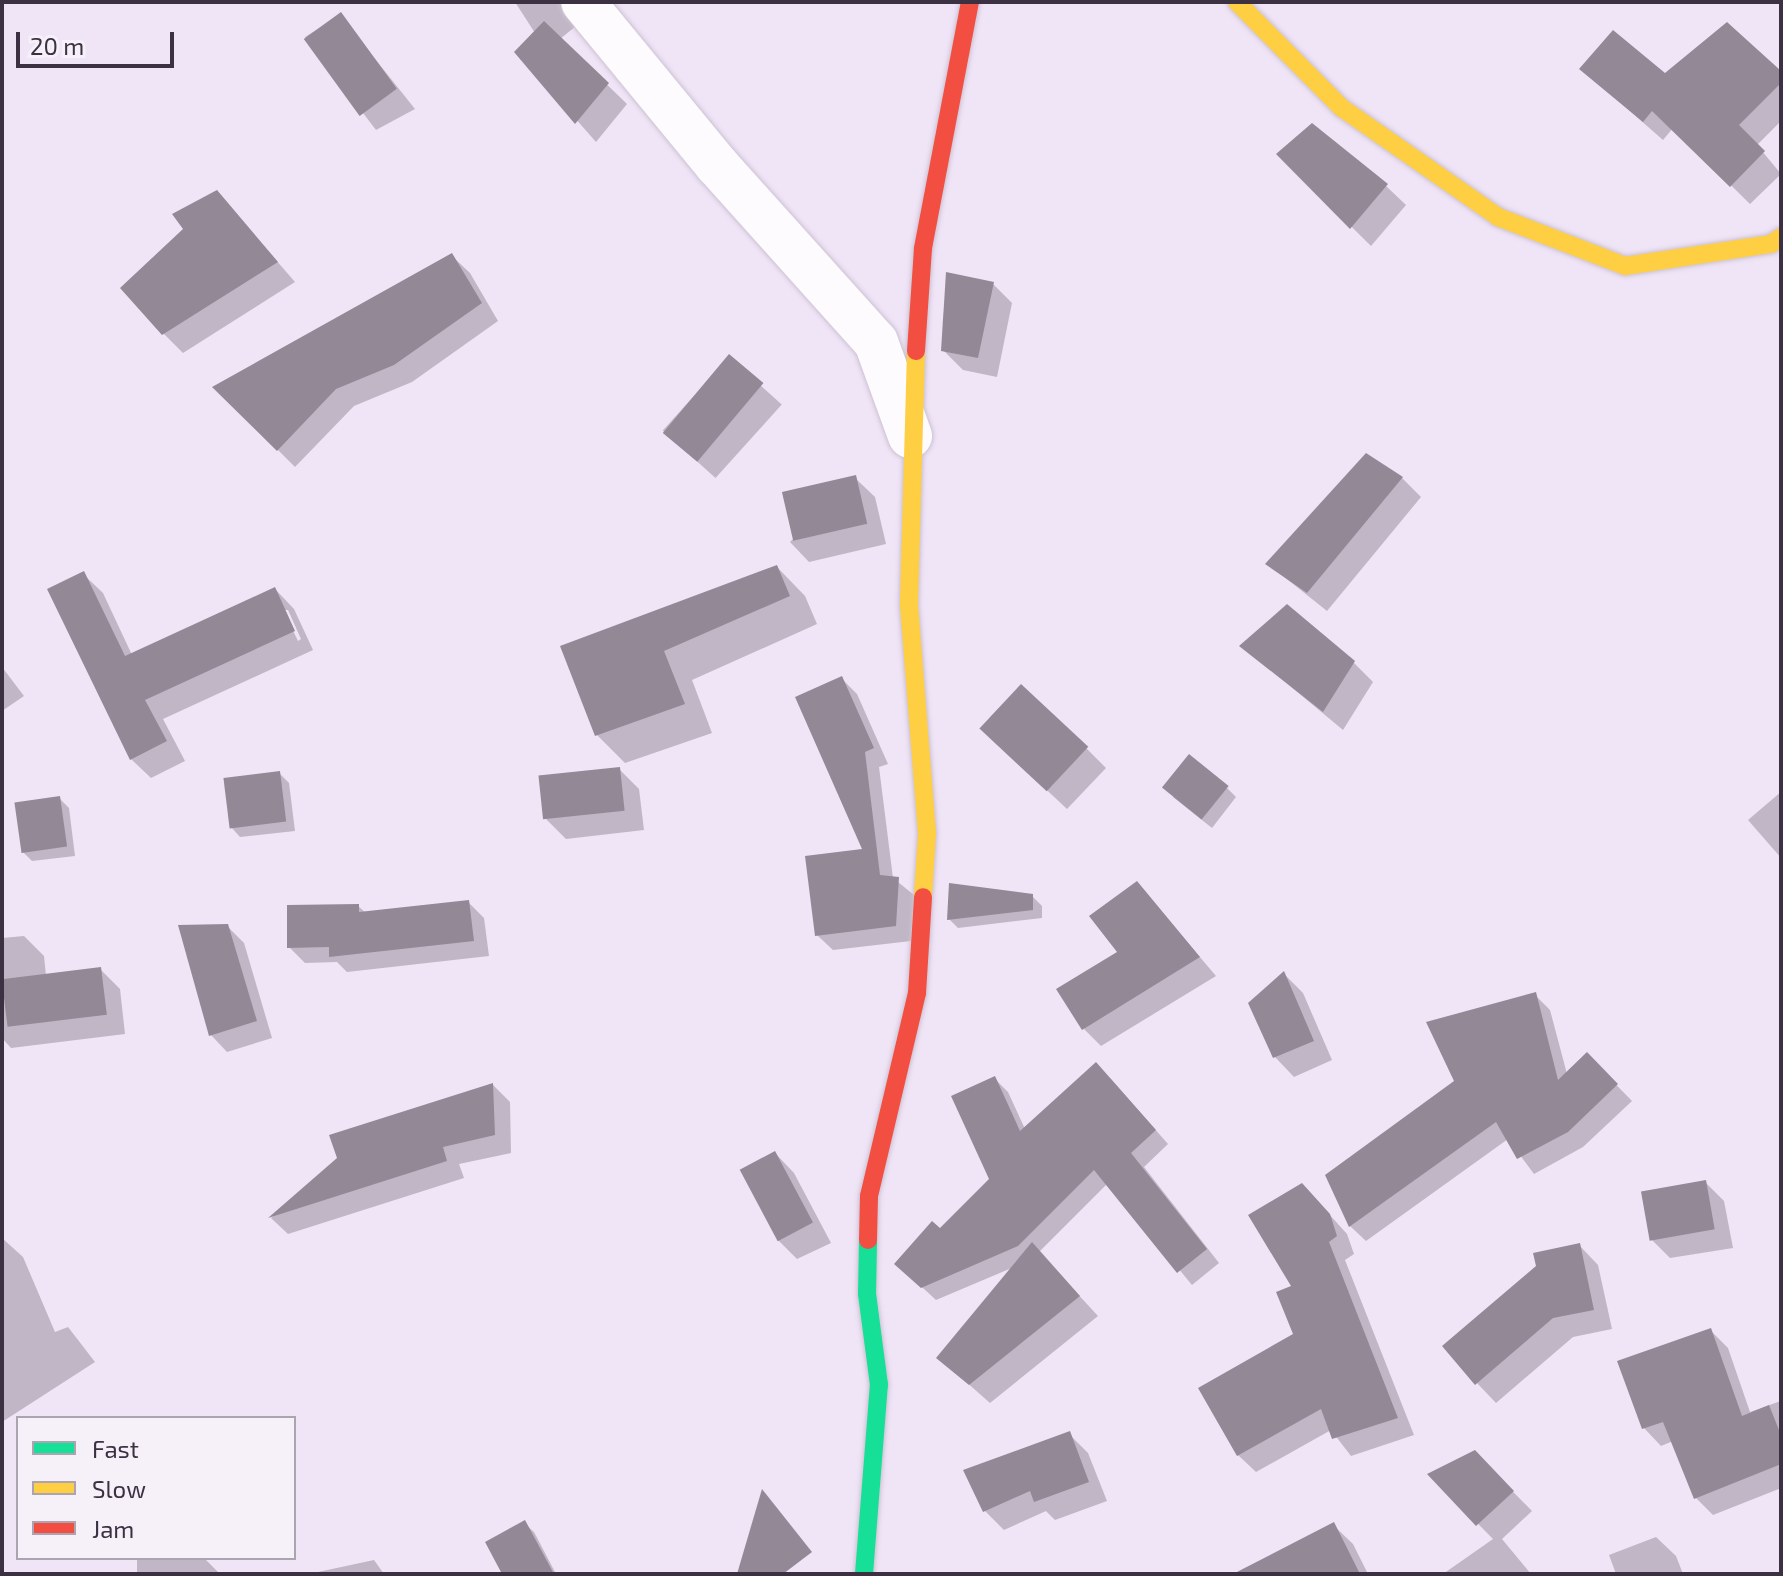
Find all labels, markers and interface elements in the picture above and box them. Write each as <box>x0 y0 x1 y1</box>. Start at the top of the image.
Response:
scale bar <box>20 16 178 66</box>
text: 20 m <box>30 31 84 60</box>
legend <box>16 1416 296 1560</box>
text: Fast <box>92 1434 139 1463</box>
text: Slow <box>92 1474 146 1503</box>
text: Jam <box>92 1514 134 1543</box>

